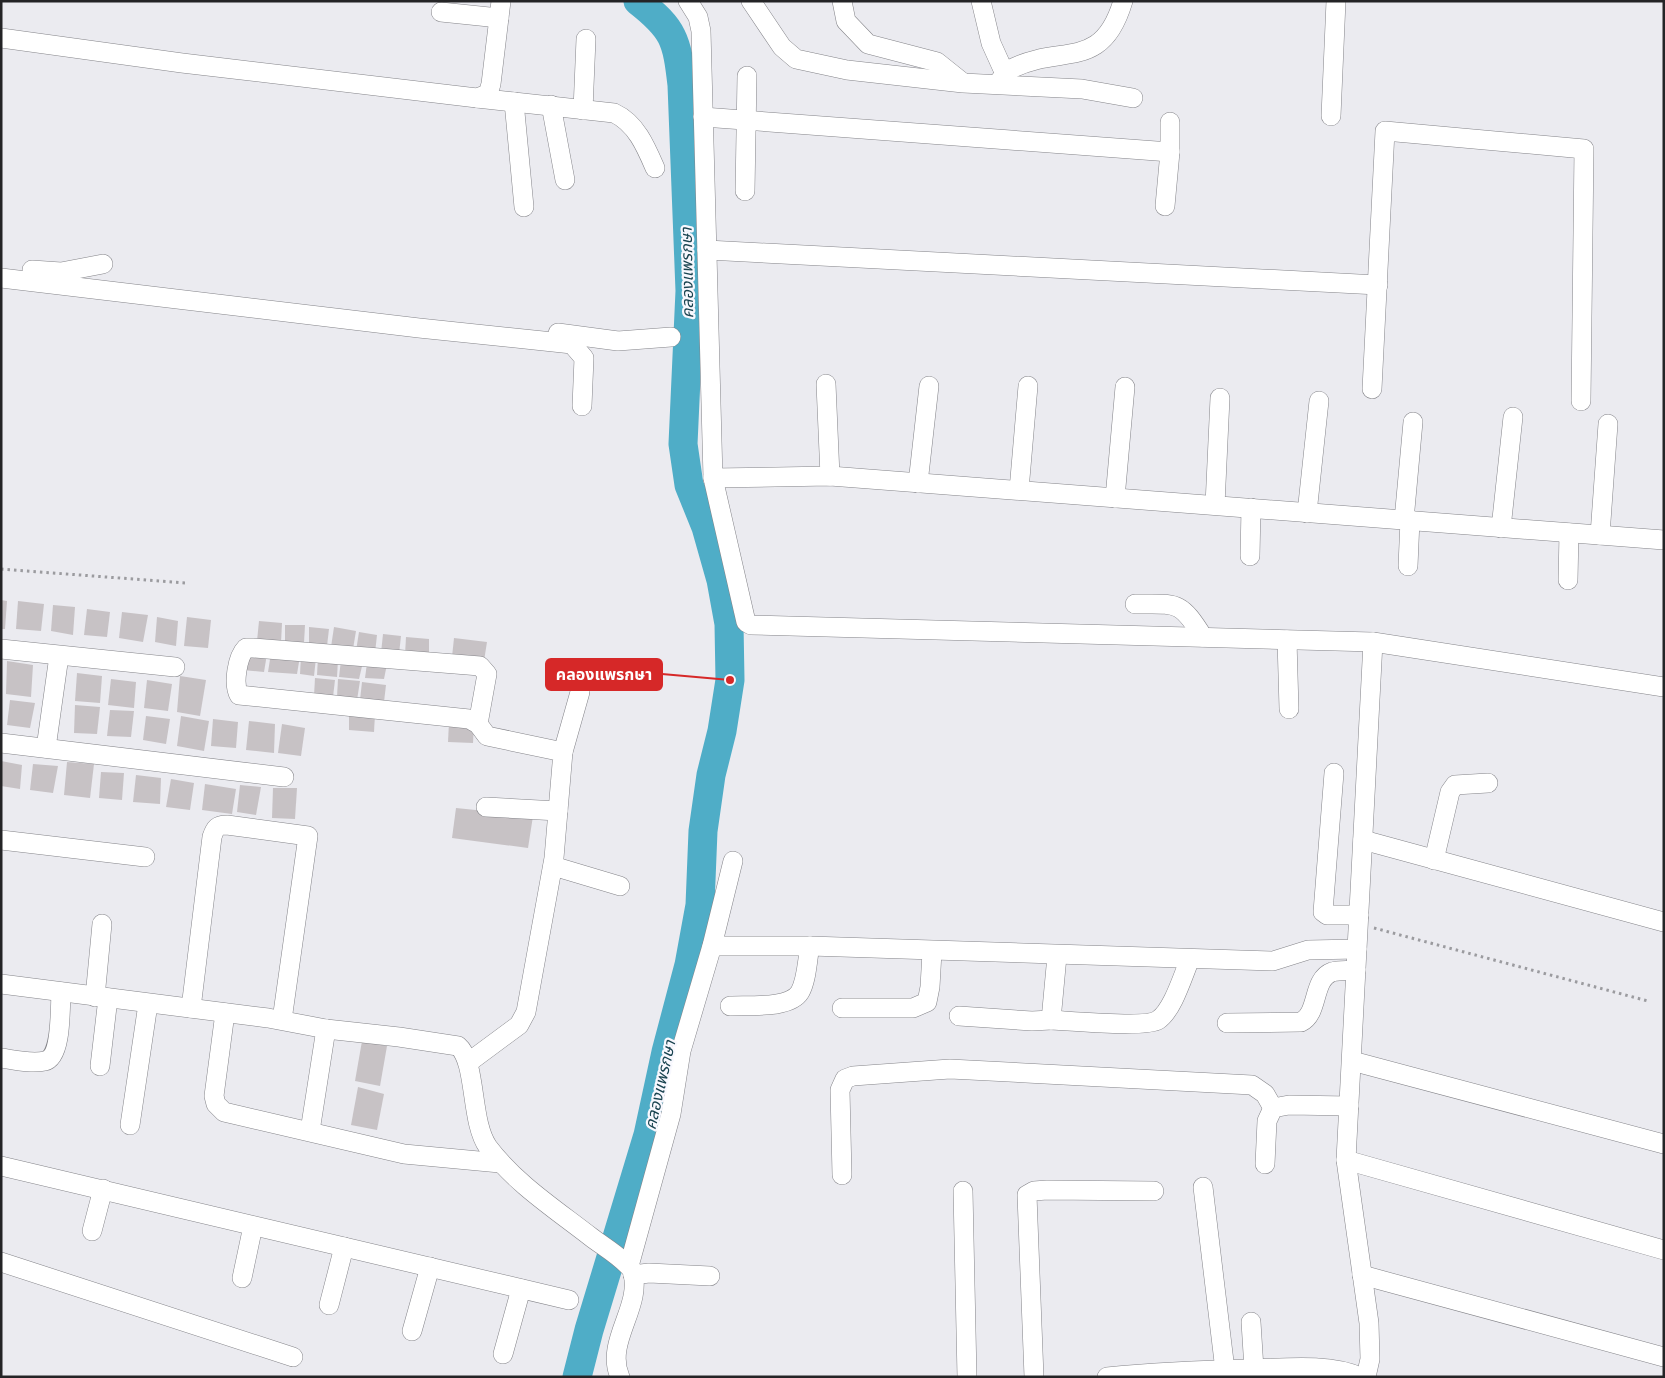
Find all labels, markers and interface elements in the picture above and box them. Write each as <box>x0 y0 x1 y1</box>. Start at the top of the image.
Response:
water label: คลองแพรกษา <box>677 226 697 319</box>
callout: คลองแพรกษา <box>546 659 662 690</box>
text: คลองแพรกษา <box>556 665 652 684</box>
water label: คลองแพรกษา <box>641 1037 680 1131</box>

